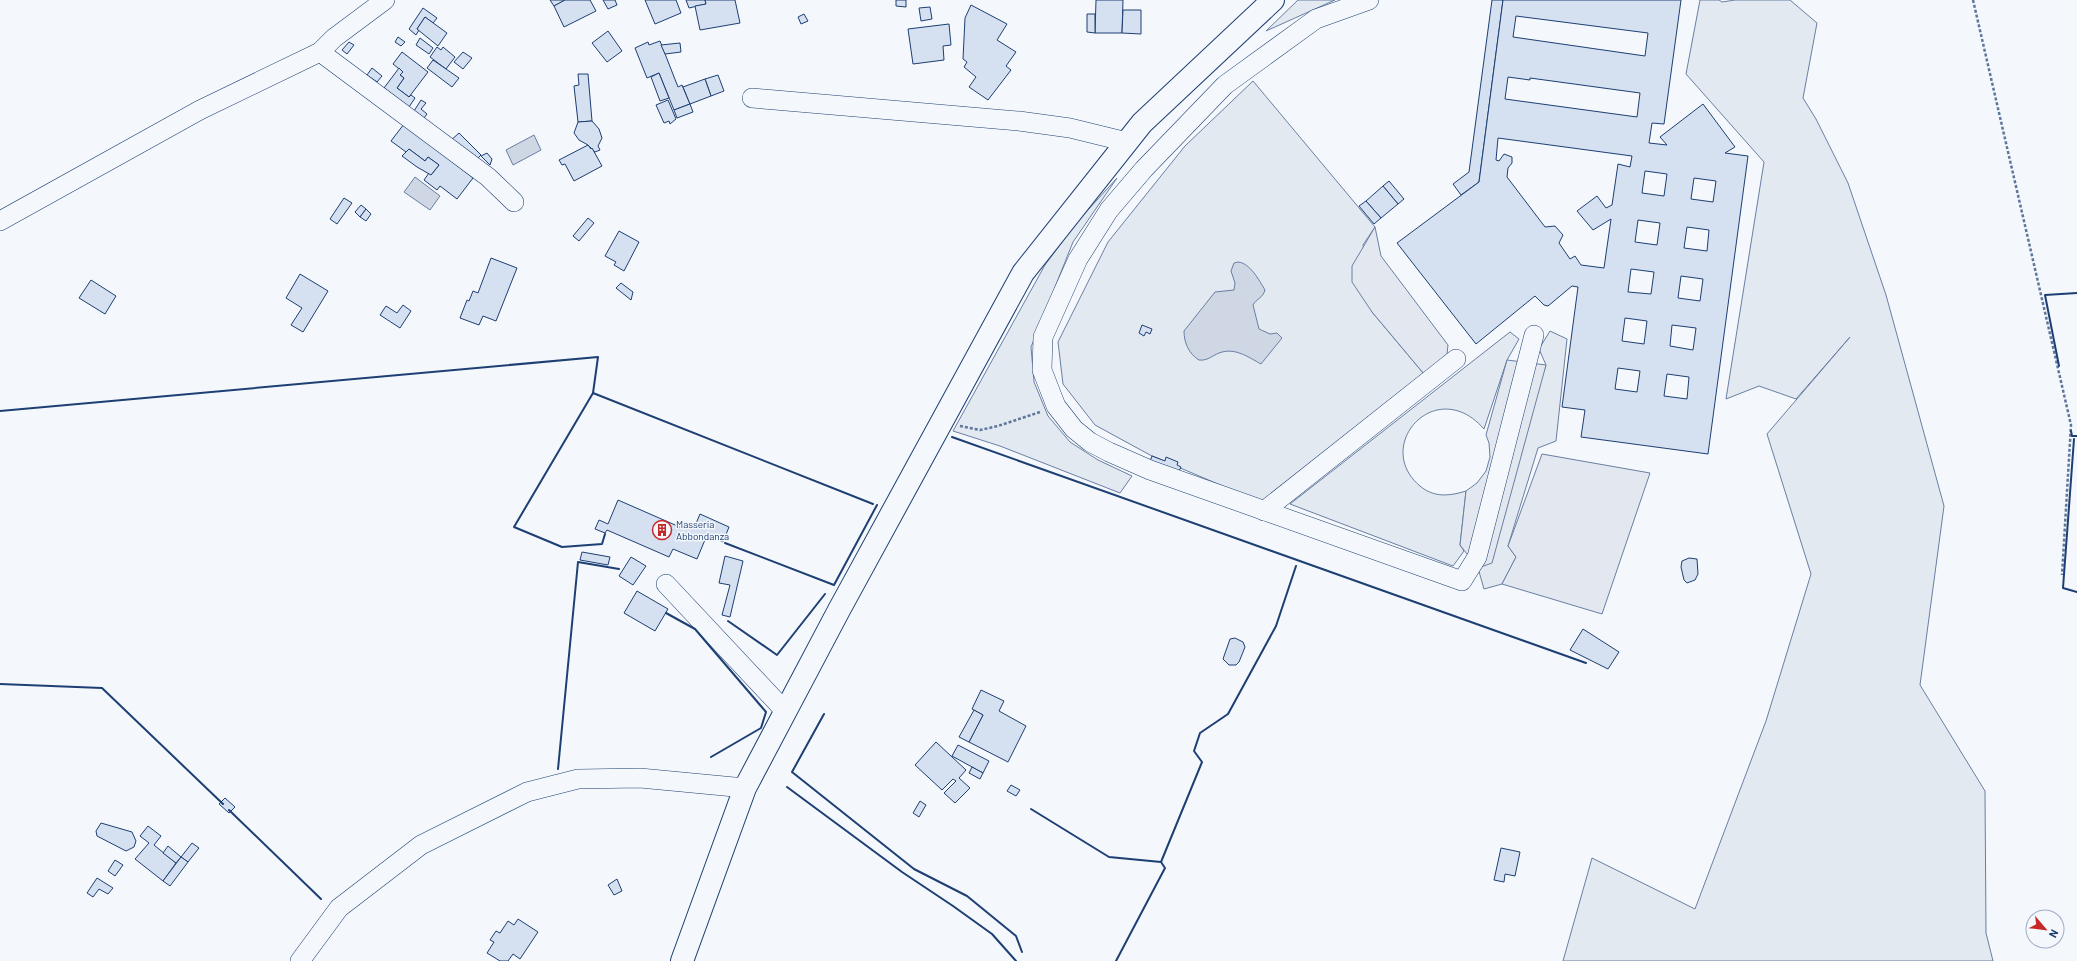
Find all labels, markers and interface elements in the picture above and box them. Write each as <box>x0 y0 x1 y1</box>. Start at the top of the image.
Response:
place label: Masseria Abbondanza <box>676 518 729 542</box>
building icon: Masseria Abbondanza <box>651 519 673 541</box>
north arrow <box>2025 909 2065 949</box>
text: N <box>2047 928 2062 940</box>

